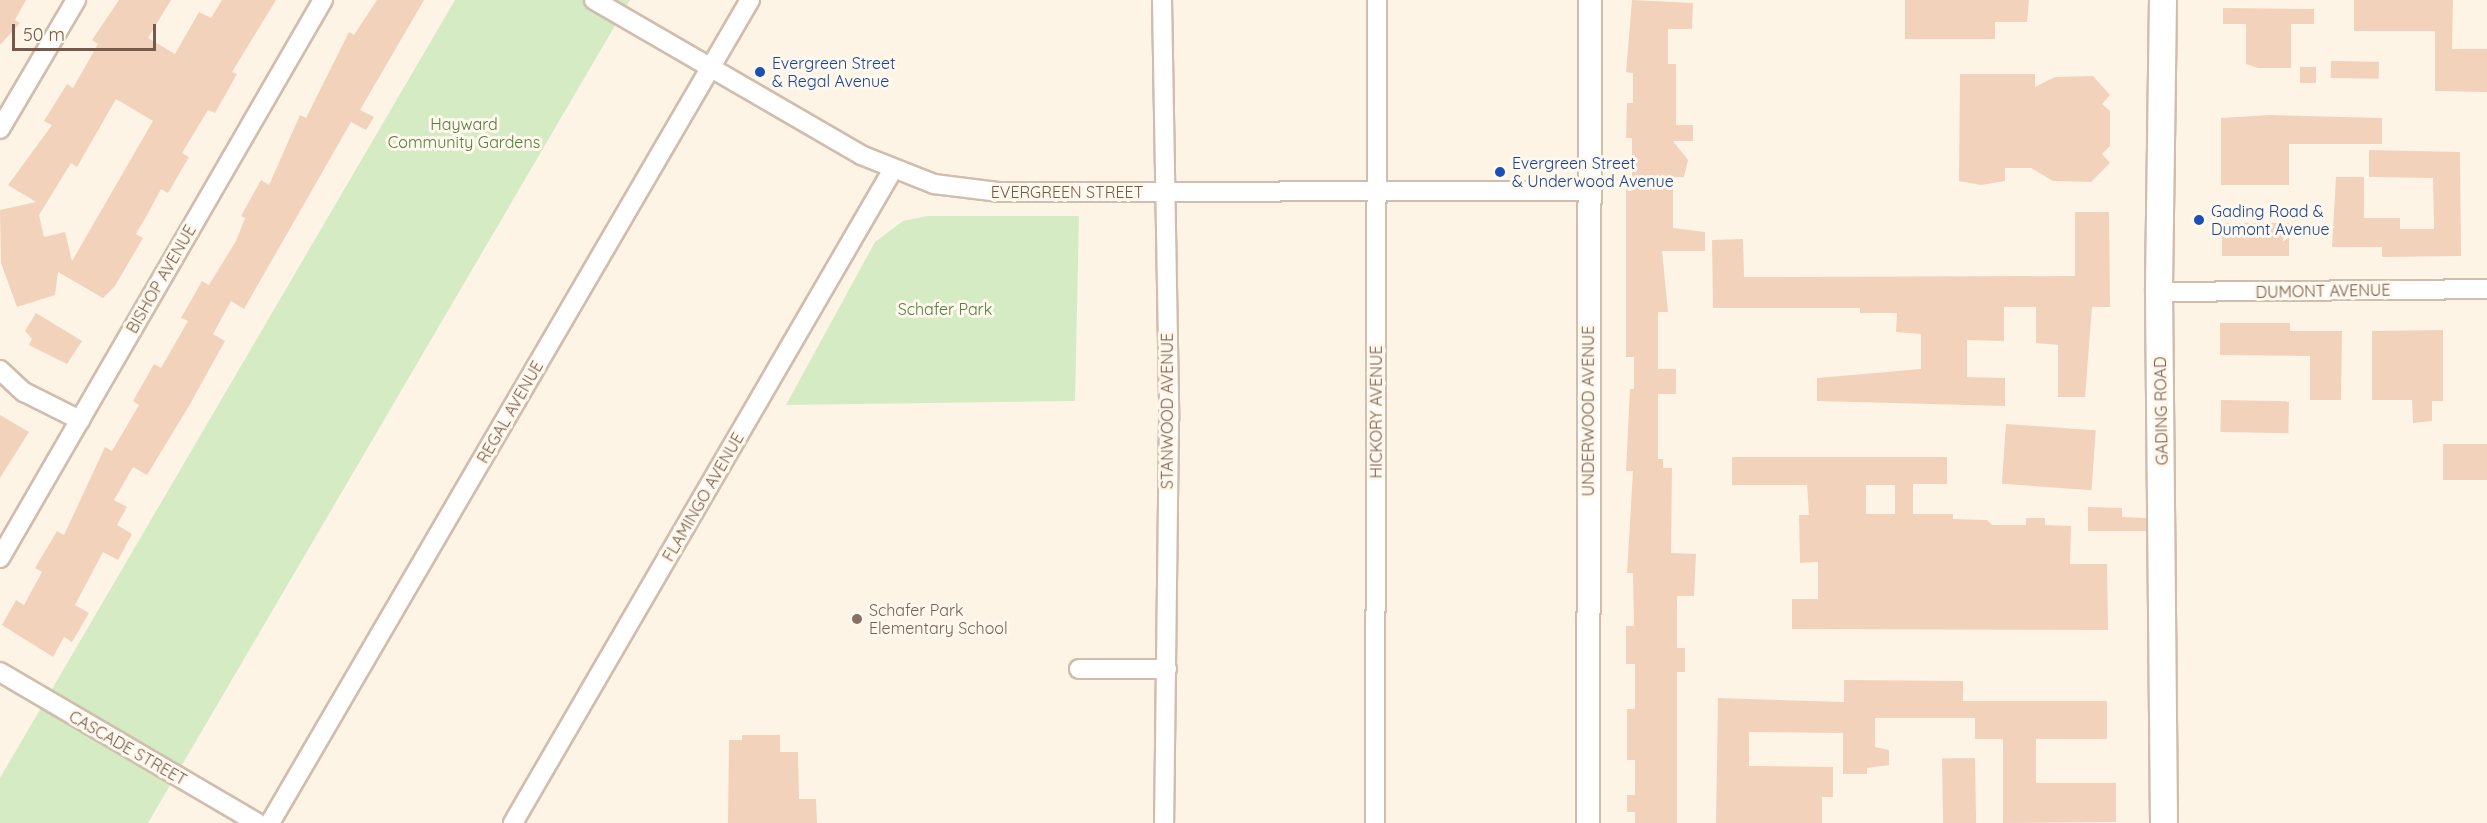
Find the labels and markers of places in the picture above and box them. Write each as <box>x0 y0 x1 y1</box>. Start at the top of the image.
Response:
place label: Evergreen Street & Regal Avenue <box>772 53 895 91</box>
marker: Evergreen Street & Regal Avenue <box>753 65 767 79</box>
place label: Evergreen Street & Underwood Avenue <box>1512 153 1674 191</box>
marker: Evergreen Street & Underwood Avenue <box>1493 165 1507 179</box>
place label: Gading Road & Dumont Avenue <box>2211 201 2330 239</box>
marker: Gading Road & Dumont Avenue <box>2192 213 2206 227</box>
place label: Schafer Park Elementary School <box>869 600 1008 638</box>
marker: Schafer Park Elementary School <box>850 612 864 626</box>

